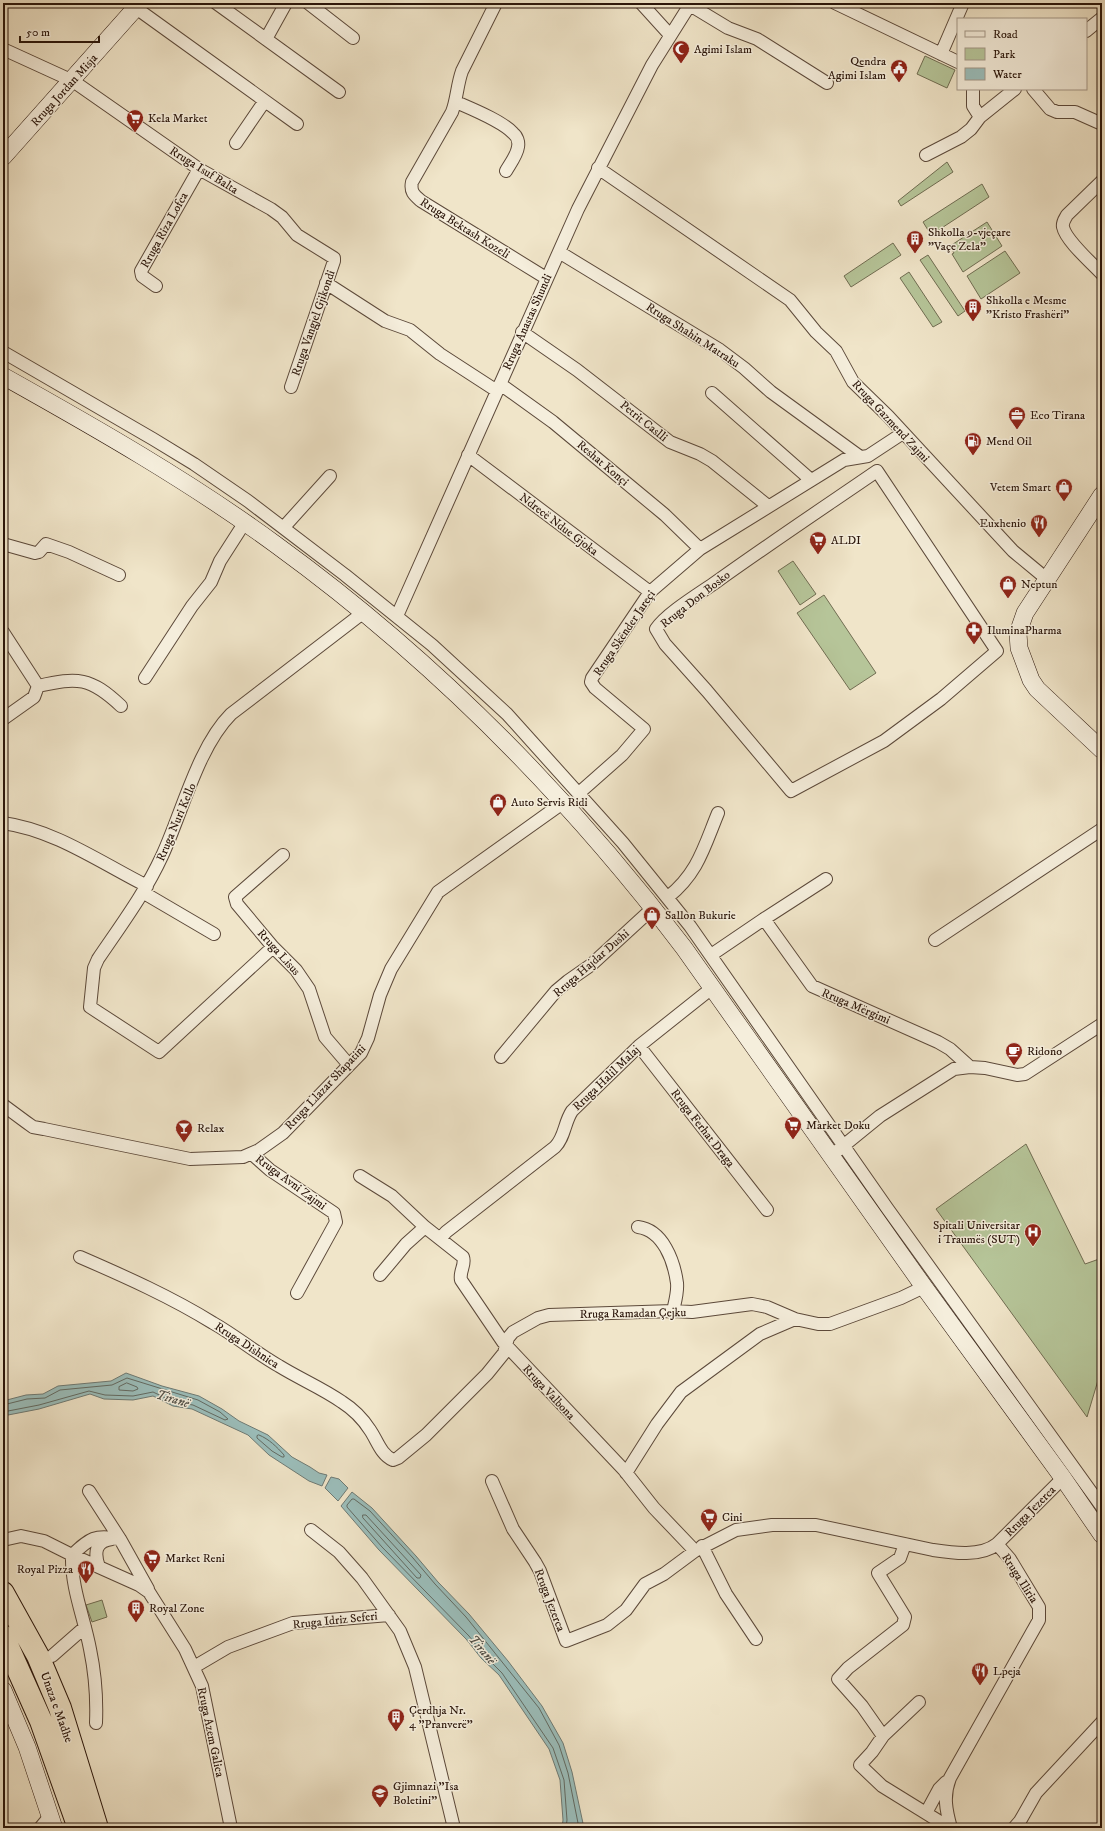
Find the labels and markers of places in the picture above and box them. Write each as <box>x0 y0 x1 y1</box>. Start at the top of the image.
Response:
mosque icon: Agimi Islam <box>671 39 691 64</box>
place label: Agimi Islam <box>694 42 752 57</box>
place label: Qendra Agimi Islam <box>828 54 887 83</box>
public building icon: Qendra Agimi Islam <box>889 58 909 83</box>
supermarket icon: Kela Market <box>125 108 145 133</box>
place label: Kela Market <box>148 111 208 126</box>
place label: Shkolla 9-vjeçare "Vaçe Zela" <box>928 225 1011 254</box>
building icon: Shkolla 9-vjeçare "Vaçe Zela" <box>905 229 925 254</box>
place label: Shkolla e Mesme "Kristo Frashëri" <box>986 293 1069 322</box>
building icon: Shkolla e Mesme "Kristo Frashëri" <box>963 297 983 322</box>
office icon: Eco Tirana <box>1007 405 1027 430</box>
place label: Eco Tirana <box>1030 408 1086 423</box>
fuel station icon: Mend Oil <box>963 431 983 456</box>
place label: Mend Oil <box>986 434 1032 449</box>
shop icon: Vetem Smart <box>1054 477 1074 502</box>
place label: Vetem Smart <box>989 480 1051 495</box>
restaurant icon: Euxhenio <box>1029 513 1049 538</box>
place label: Euxhenio <box>979 516 1026 531</box>
supermarket icon: ALDI <box>808 530 828 555</box>
place label: ALDI <box>831 533 861 548</box>
shop icon: Neptun <box>998 574 1018 599</box>
place label: Neptun <box>1021 577 1058 592</box>
pharmacy icon: IluminaPharma <box>964 620 984 645</box>
place label: IluminaPharma <box>987 623 1063 638</box>
shop icon: Auto Servis Ridi <box>488 792 508 817</box>
place label: Auto Servis Ridi <box>511 795 588 810</box>
shop icon: Sallon Bukurie <box>642 905 662 930</box>
place label: Sallon Bukurie <box>665 908 736 923</box>
cafe icon: Ridono <box>1004 1041 1024 1066</box>
place label: Ridono <box>1027 1044 1062 1059</box>
supermarket icon: Market Doku <box>783 1115 803 1140</box>
bar icon: Relax <box>174 1118 194 1143</box>
place label: Market Doku <box>806 1118 870 1133</box>
place label: Relax <box>197 1121 225 1136</box>
place label: Spitali Universitar i Traumës (SUT) <box>933 1218 1021 1247</box>
hospital icon: Spitali Universitar i Traumës (SUT) <box>1023 1222 1043 1247</box>
supermarket icon: Cini <box>699 1507 719 1532</box>
place label: Cini <box>722 1510 742 1525</box>
supermarket icon: Market Reni <box>142 1548 162 1573</box>
place label: Market Reni <box>165 1551 225 1566</box>
restaurant icon: Royal Pizza <box>76 1559 96 1584</box>
place label: Royal Pizza <box>17 1562 74 1577</box>
building icon: Royal Zone <box>126 1598 146 1623</box>
place label: Royal Zone <box>149 1601 205 1616</box>
restaurant icon: Lpeja <box>970 1661 990 1686</box>
place label: Lpeja <box>993 1664 1022 1679</box>
place label: Çerdhja Nr. 4 "Pranverë" <box>409 1703 473 1732</box>
building icon: Çerdhja Nr. 4 "Pranverë" <box>386 1707 406 1732</box>
place label: Gjimnazi "Isa Boletini" <box>393 1779 460 1808</box>
school or university icon: Gjimnazi "Isa Boletini" <box>370 1783 390 1808</box>

